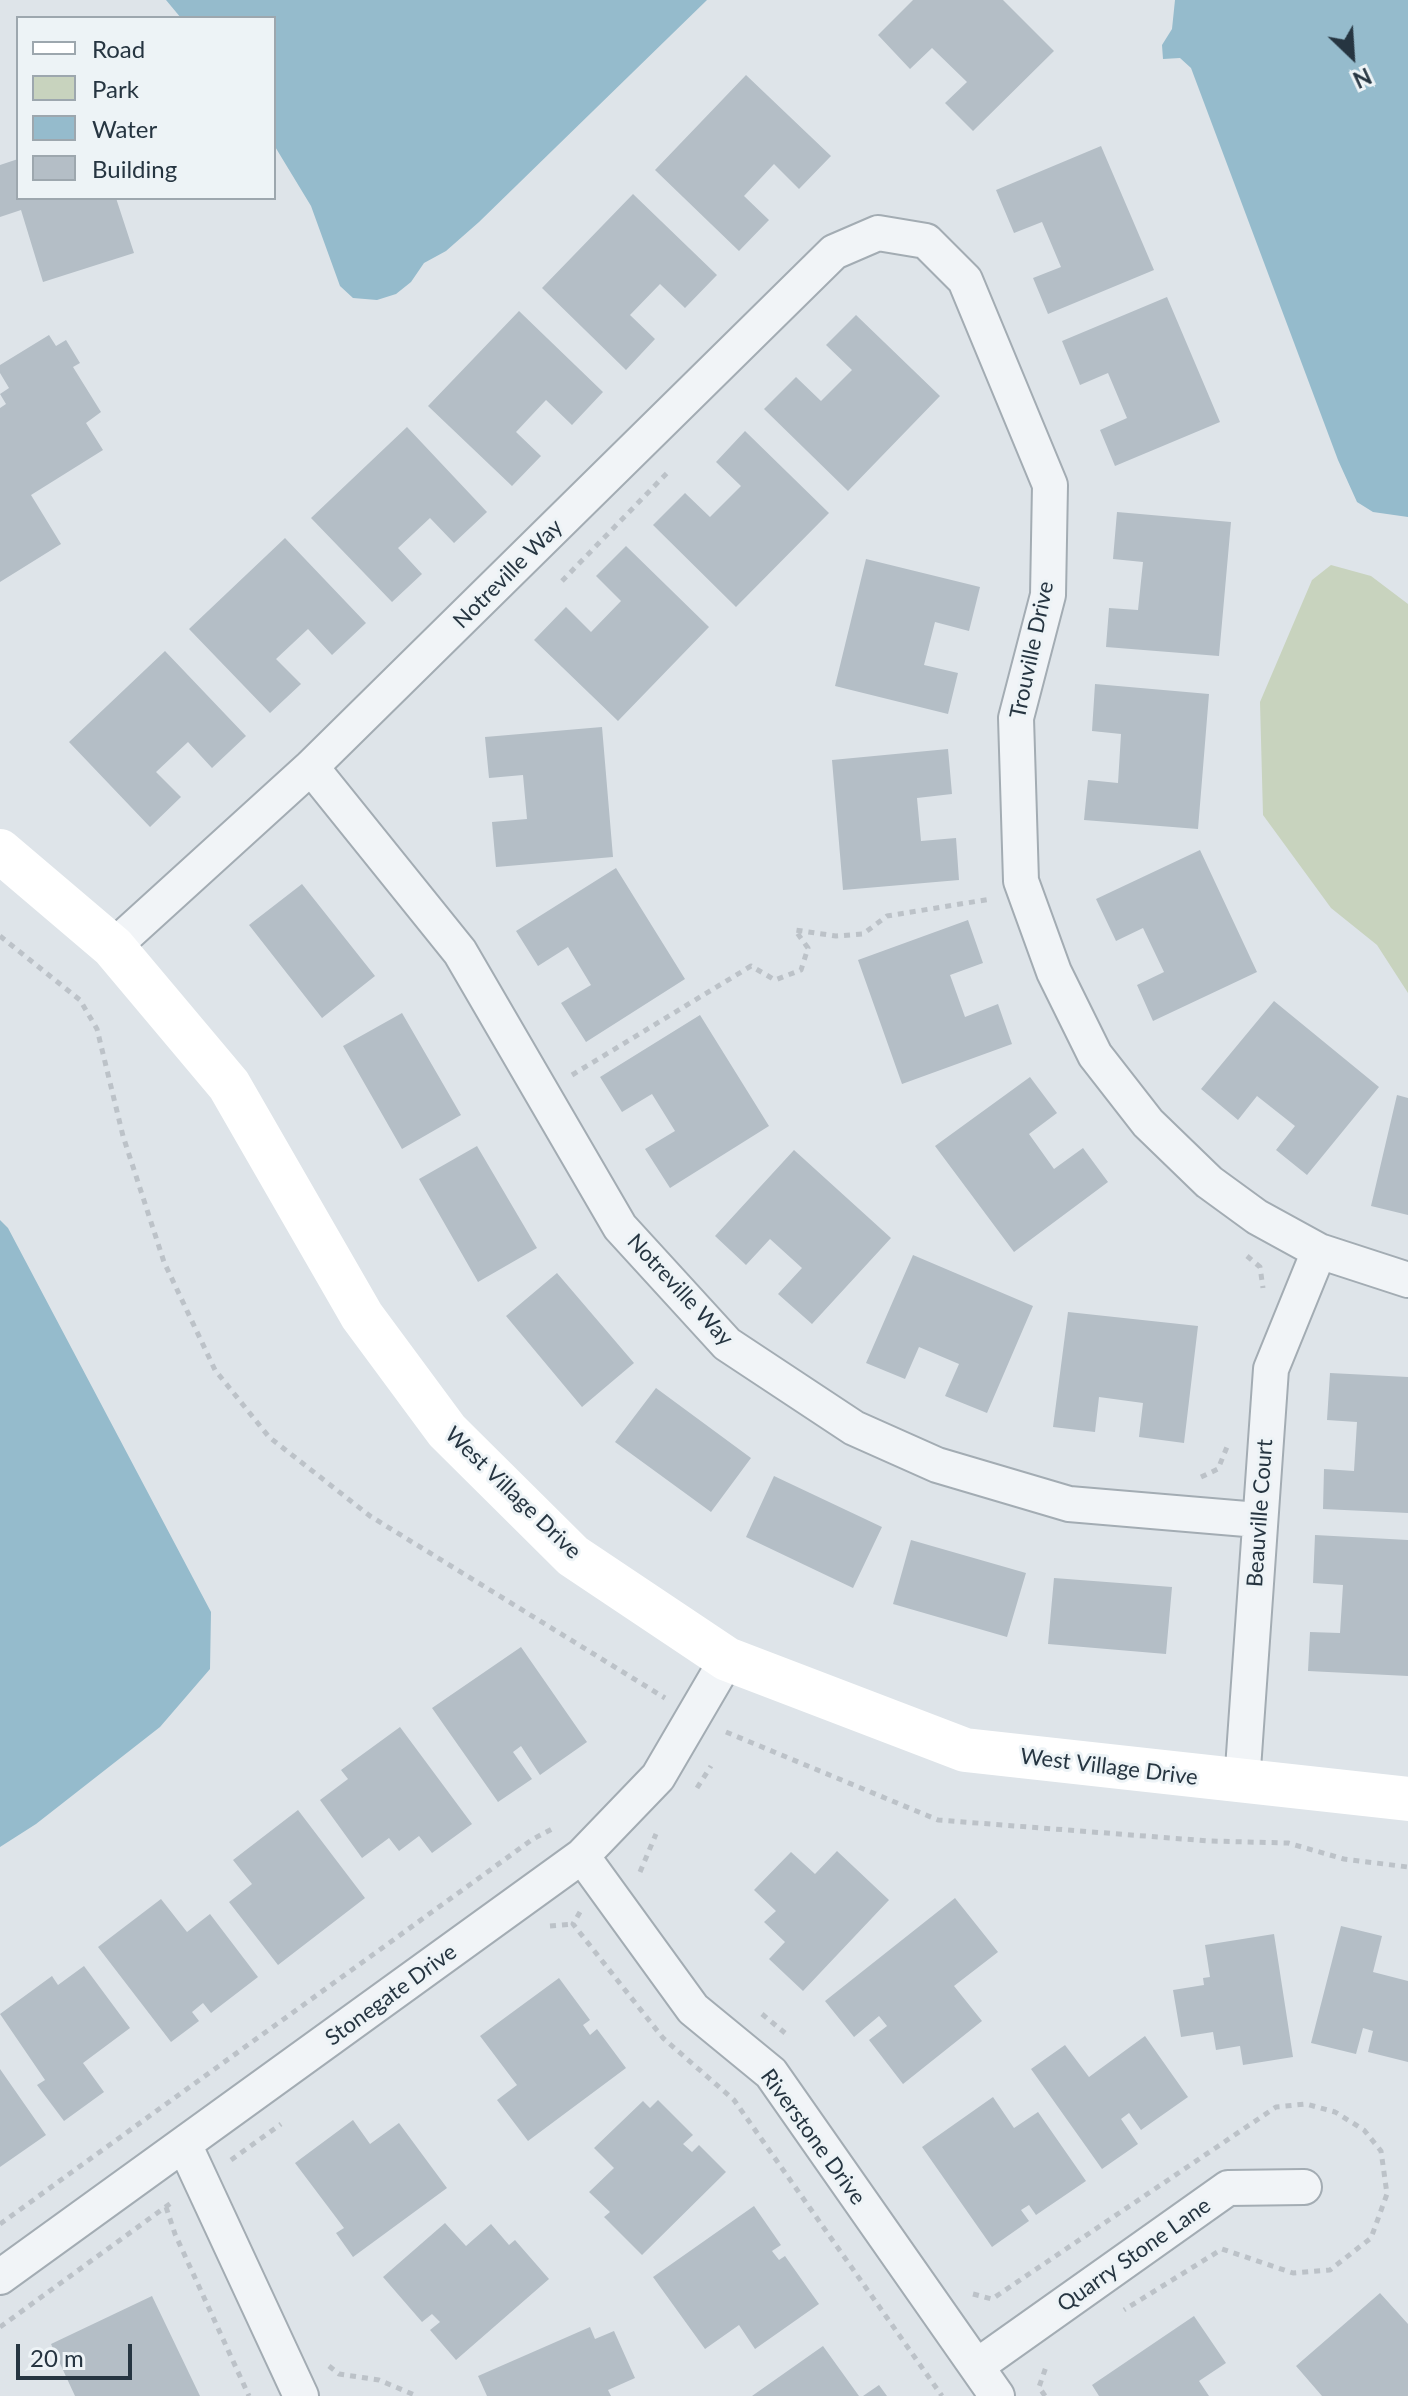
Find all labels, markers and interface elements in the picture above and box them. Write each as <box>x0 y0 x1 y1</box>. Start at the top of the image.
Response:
legend <box>16 16 276 200</box>
north arrow <box>1312 16 1392 96</box>
text: Road <box>92 34 145 63</box>
text: N <box>1349 62 1376 94</box>
text: Park <box>92 74 139 103</box>
text: Water <box>92 114 157 143</box>
text: Building <box>92 154 177 183</box>
street label: Notreville Way <box>448 514 568 634</box>
street label: Trouville Drive <box>1005 579 1059 721</box>
street label: Notreville Way <box>621 1229 739 1351</box>
street label: West Village Drive <box>440 1421 586 1565</box>
street label: Beauville Court <box>1242 1438 1278 1588</box>
street label: West Village Drive <box>1019 1743 1199 1791</box>
street label: Stonegate Drive <box>320 1939 462 2051</box>
street label: Riverstone Drive <box>755 2064 871 2210</box>
street label: Quarry Stone Lane <box>1052 2192 1216 2318</box>
scale bar <box>20 2328 136 2378</box>
text: 20 m <box>30 2343 84 2372</box>

